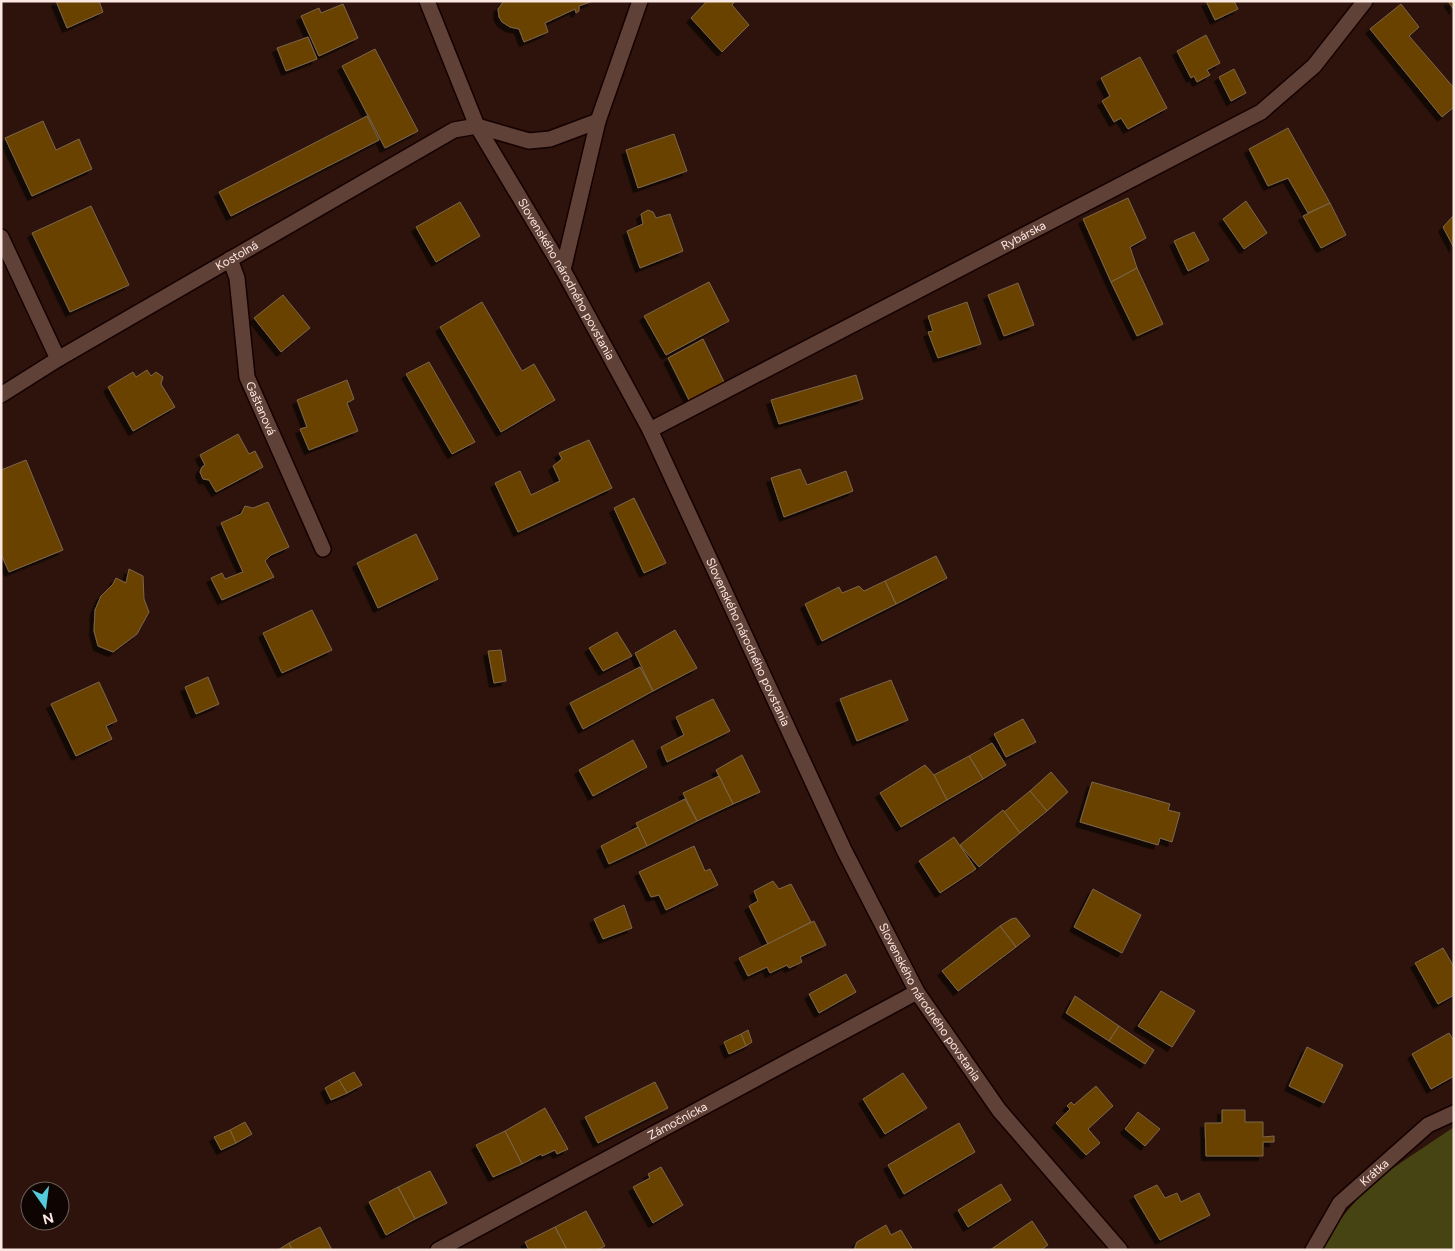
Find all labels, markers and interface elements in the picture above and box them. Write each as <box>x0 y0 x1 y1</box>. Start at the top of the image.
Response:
street label: Slovenského národného povstania <box>515 196 618 362</box>
street label: Rybárska <box>999 218 1048 253</box>
street label: Kostolná <box>213 238 261 273</box>
street label: Gaštanová <box>243 379 279 437</box>
street label: Slovenského národného povstania <box>703 556 793 728</box>
street label: Slovenského národného povstania <box>876 921 984 1084</box>
street label: Zámočnícka <box>645 1099 710 1143</box>
street label: Krátka <box>1357 1156 1392 1189</box>
north arrow <box>20 1181 70 1231</box>
text: N <box>41 1209 55 1228</box>

